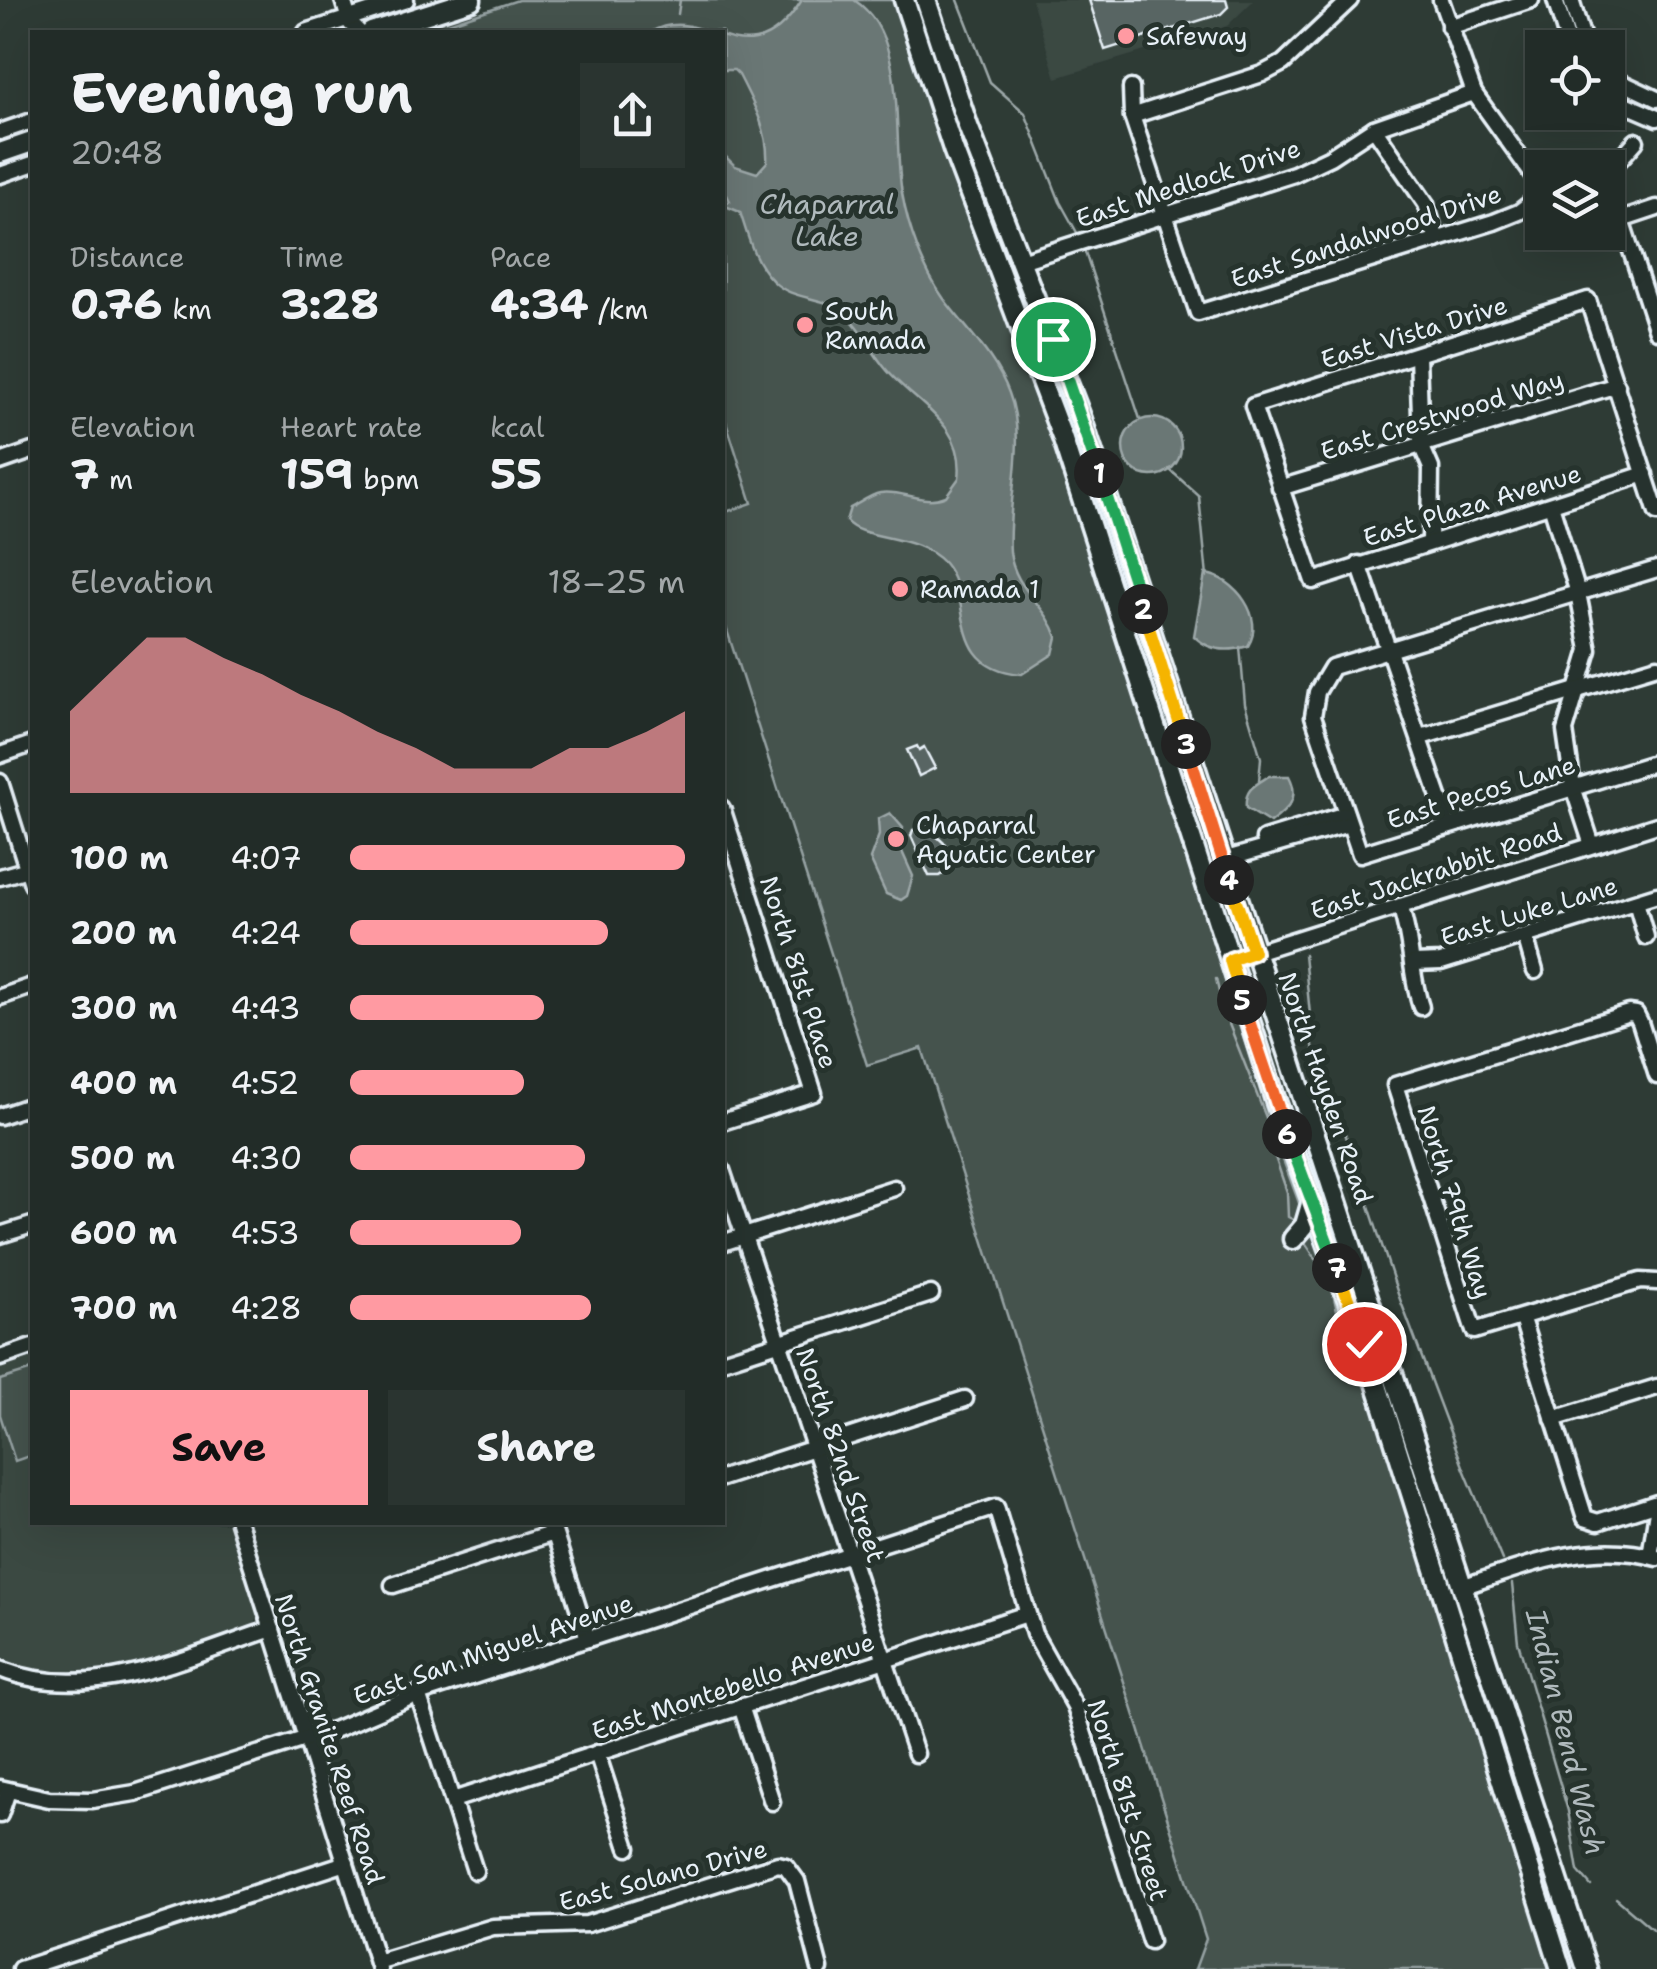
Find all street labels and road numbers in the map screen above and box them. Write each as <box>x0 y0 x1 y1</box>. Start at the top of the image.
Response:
street label: East Medlock Drive <box>1071 131 1305 235</box>
street label: East Sandalwood Drive <box>1227 176 1505 296</box>
street label: East Vista Drive <box>1317 288 1511 376</box>
street label: East Crestwood Way <box>1317 362 1567 468</box>
street label: East Plaza Avenue <box>1359 456 1585 554</box>
street label: East Pecos Lane <box>1383 747 1579 837</box>
street label: East Jackrabbit Road <box>1306 814 1566 928</box>
street label: East Luke Lane <box>1436 868 1622 954</box>
street label: North 81st Place <box>752 871 846 1073</box>
street label: North Hayden Road <box>1270 968 1382 1209</box>
street label: North 79th Way <box>1409 1101 1501 1303</box>
street label: North 82nd Street <box>788 1343 894 1567</box>
street label: East San Miguel Avenue <box>349 1585 637 1713</box>
street label: North Granite Reef Road <box>267 1589 393 1889</box>
street label: East Montebello Avenue <box>587 1624 879 1748</box>
street label: North 81st Street <box>1079 1695 1177 1905</box>
street label: East Solano Drive <box>555 1831 771 1919</box>

